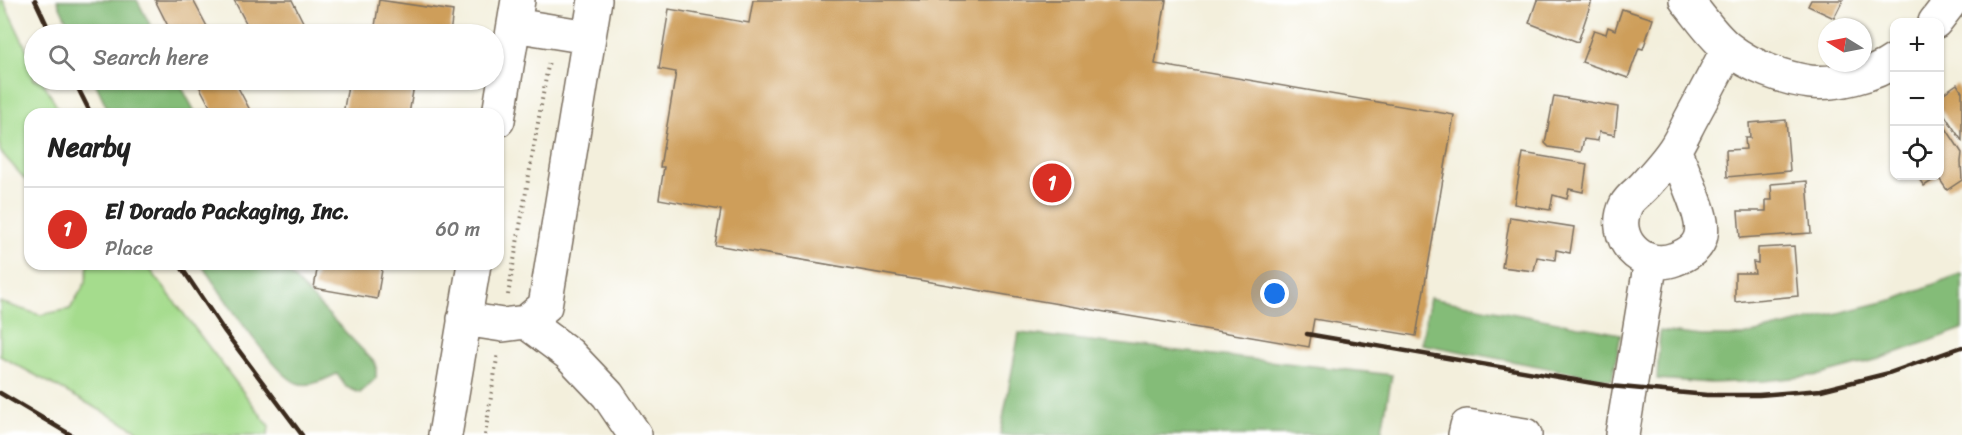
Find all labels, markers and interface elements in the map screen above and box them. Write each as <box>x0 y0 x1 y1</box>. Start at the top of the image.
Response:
north arrow <box>1818 18 1872 72</box>
map controls <box>1890 18 1944 180</box>
button: + <box>1890 18 1944 72</box>
search box <box>24 24 504 90</box>
text: Search here <box>93 38 209 77</box>
icon: search <box>45 41 78 74</box>
button: − <box>1890 72 1944 126</box>
text: Nearby <box>48 124 130 170</box>
button: locate <box>1890 126 1944 180</box>
pin: 1 <box>1032 160 1072 206</box>
text: El Dorado Packaging, Inc. <box>105 192 350 231</box>
text: 1 <box>63 212 72 247</box>
text: 60 m <box>435 212 480 247</box>
text: Place <box>105 231 153 266</box>
your location <box>1260 279 1289 308</box>

